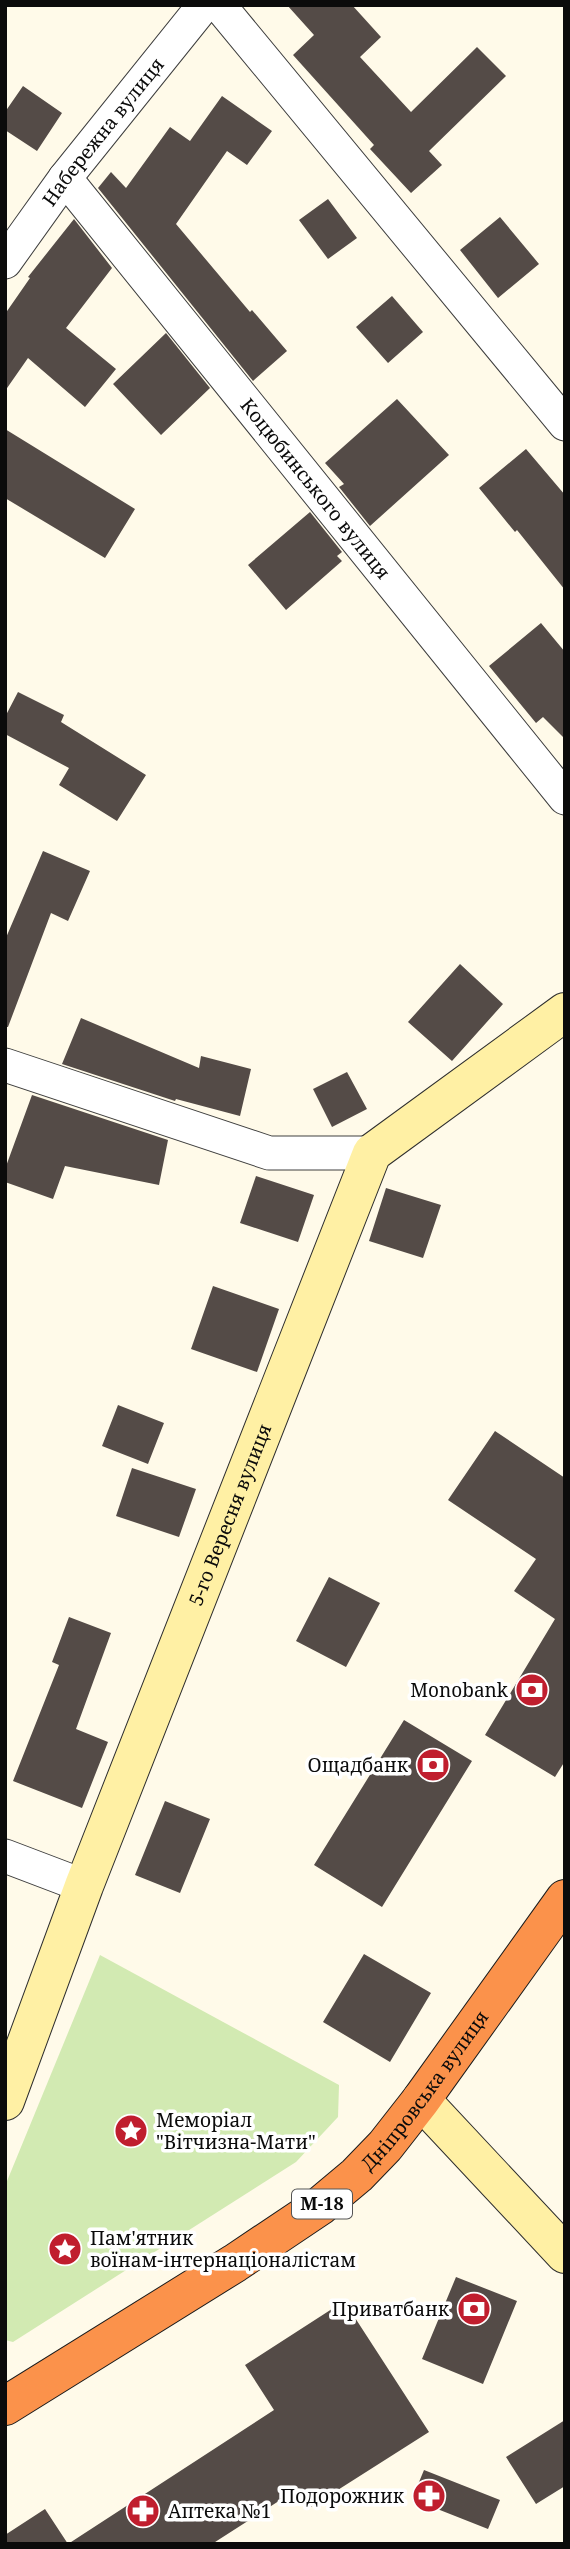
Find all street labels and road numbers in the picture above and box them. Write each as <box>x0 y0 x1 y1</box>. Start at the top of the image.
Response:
street label: Набережна вулиця <box>36 52 170 211</box>
street label: Коцюбинського вулиця <box>235 393 396 585</box>
street label: 5-го Вересня вулиця <box>182 1420 277 1609</box>
street label: Дніпровська вулиця <box>355 2005 494 2176</box>
road number: М-18 <box>292 2190 352 2218</box>

